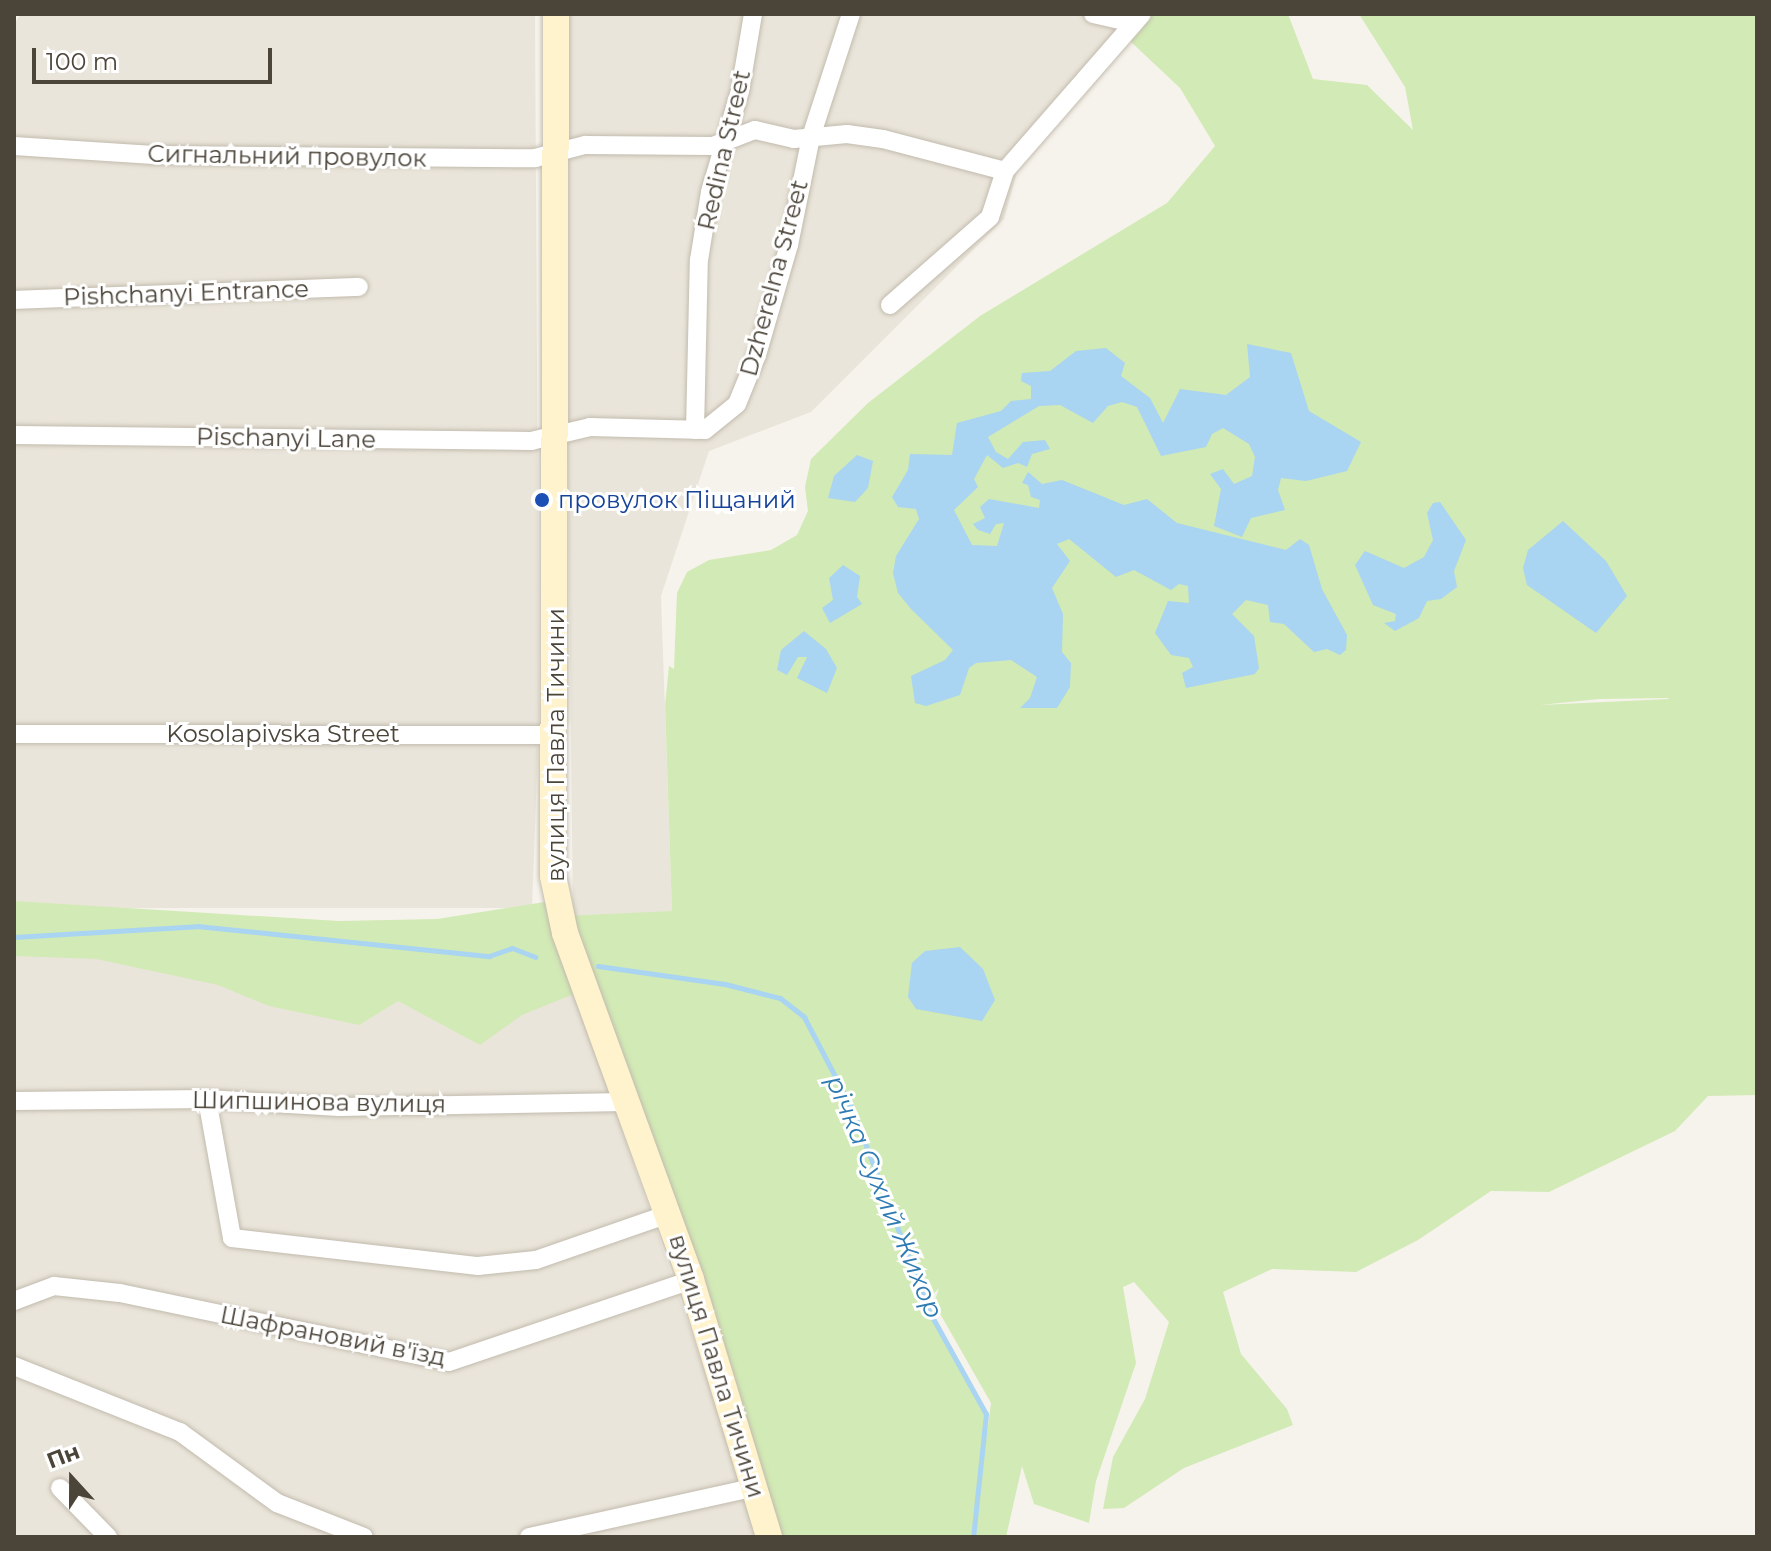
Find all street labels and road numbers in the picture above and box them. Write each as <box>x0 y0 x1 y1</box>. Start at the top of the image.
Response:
street label: Redina Street <box>692 67 756 233</box>
street label: Сигнальний провулок <box>147 139 427 173</box>
street label: Dzherelna Street <box>734 177 814 379</box>
street label: Pishchanyi Entrance <box>63 274 309 312</box>
street label: Pischanyi Lane <box>196 422 376 454</box>
street label: вулиця Павла Тичини <box>542 608 570 882</box>
street label: Kosolapivska Street <box>166 720 400 748</box>
street label: Шипшинова вулиця <box>192 1085 446 1119</box>
street label: вулиця Павла Тичини <box>663 1231 771 1501</box>
street label: Шафрановий в'їзд <box>218 1300 448 1372</box>

